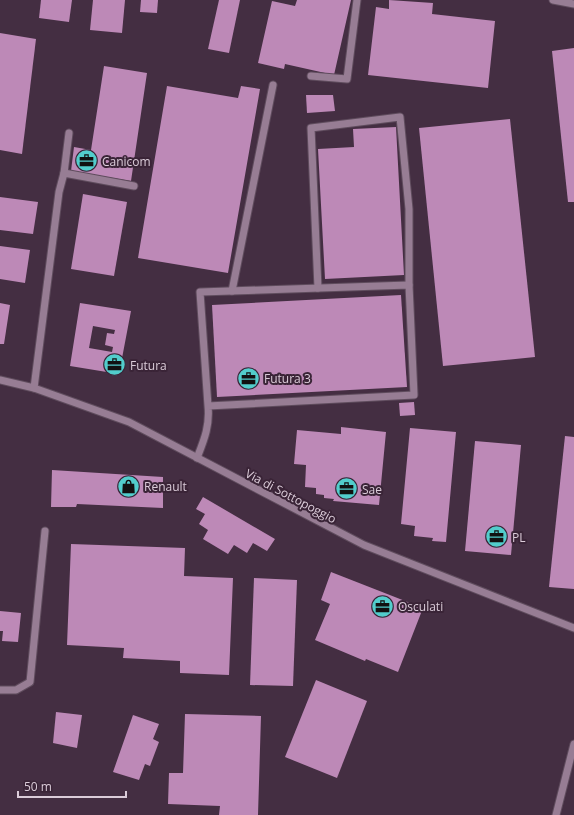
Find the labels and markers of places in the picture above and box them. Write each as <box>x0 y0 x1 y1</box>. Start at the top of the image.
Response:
office icon: Canicom <box>74 148 100 174</box>
place label: Canicom <box>102 153 151 170</box>
office icon: Futura <box>101 352 127 378</box>
place label: Futura <box>130 357 167 374</box>
office icon: Futura 3 <box>236 365 262 391</box>
place label: Futura 3 <box>264 370 311 387</box>
shop icon: Renault <box>116 473 142 499</box>
office icon: Sae <box>334 476 360 502</box>
place label: Renault <box>144 478 187 495</box>
place label: Sae <box>362 481 382 498</box>
office icon: PL <box>483 524 509 550</box>
place label: PL <box>512 529 525 546</box>
office icon: Osculati <box>369 593 395 619</box>
place label: Osculati <box>398 598 443 615</box>

